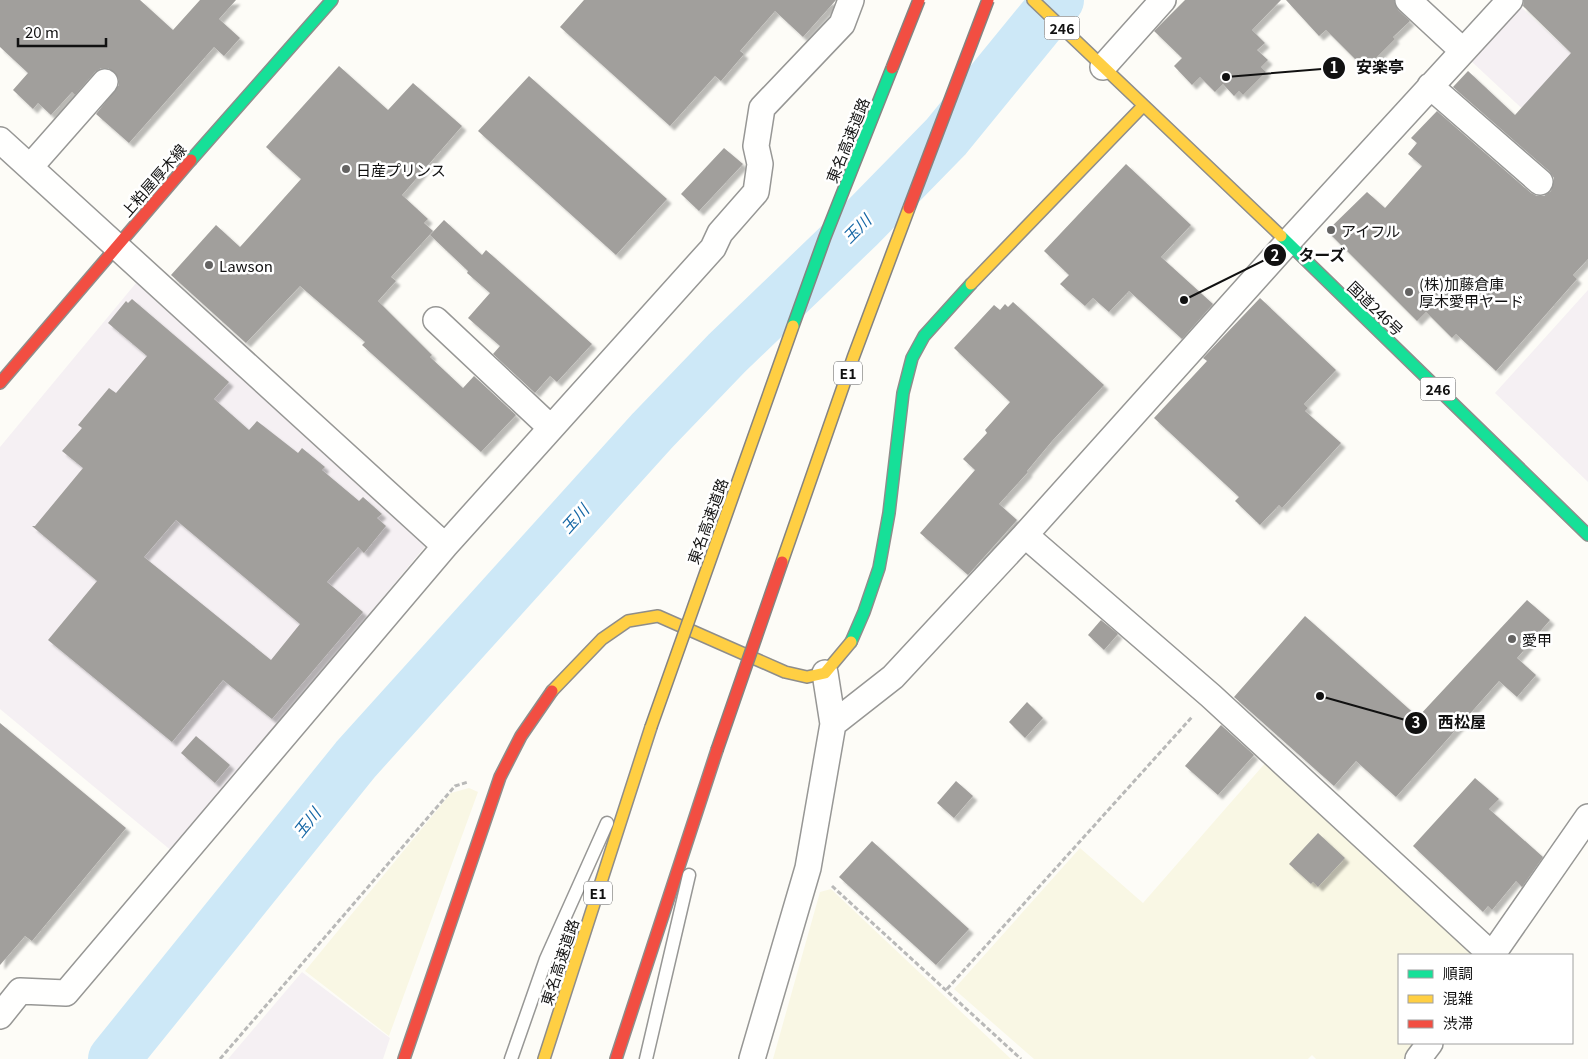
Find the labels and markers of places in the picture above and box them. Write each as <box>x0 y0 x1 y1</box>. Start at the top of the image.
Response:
callout: 安楽亭 <box>1321 52 1414 83</box>
place label: 日産プリンス <box>356 159 446 180</box>
marker: 日産プリンス <box>340 163 352 175</box>
place label: アイフル <box>1341 220 1400 241</box>
marker: アイフル <box>1325 224 1337 236</box>
callout: ターズ <box>1263 240 1356 271</box>
place label: Lawson <box>219 255 273 276</box>
marker: Lawson <box>203 259 215 271</box>
place label: (株)加藤倉庫 厚木愛甲ヤード <box>1419 273 1524 311</box>
marker: (株)加藤倉庫 厚木愛甲ヤード <box>1403 286 1415 298</box>
place label: 愛甲 <box>1522 629 1552 650</box>
marker: 愛甲 <box>1506 633 1518 645</box>
callout: 西松屋 <box>1403 707 1496 738</box>

